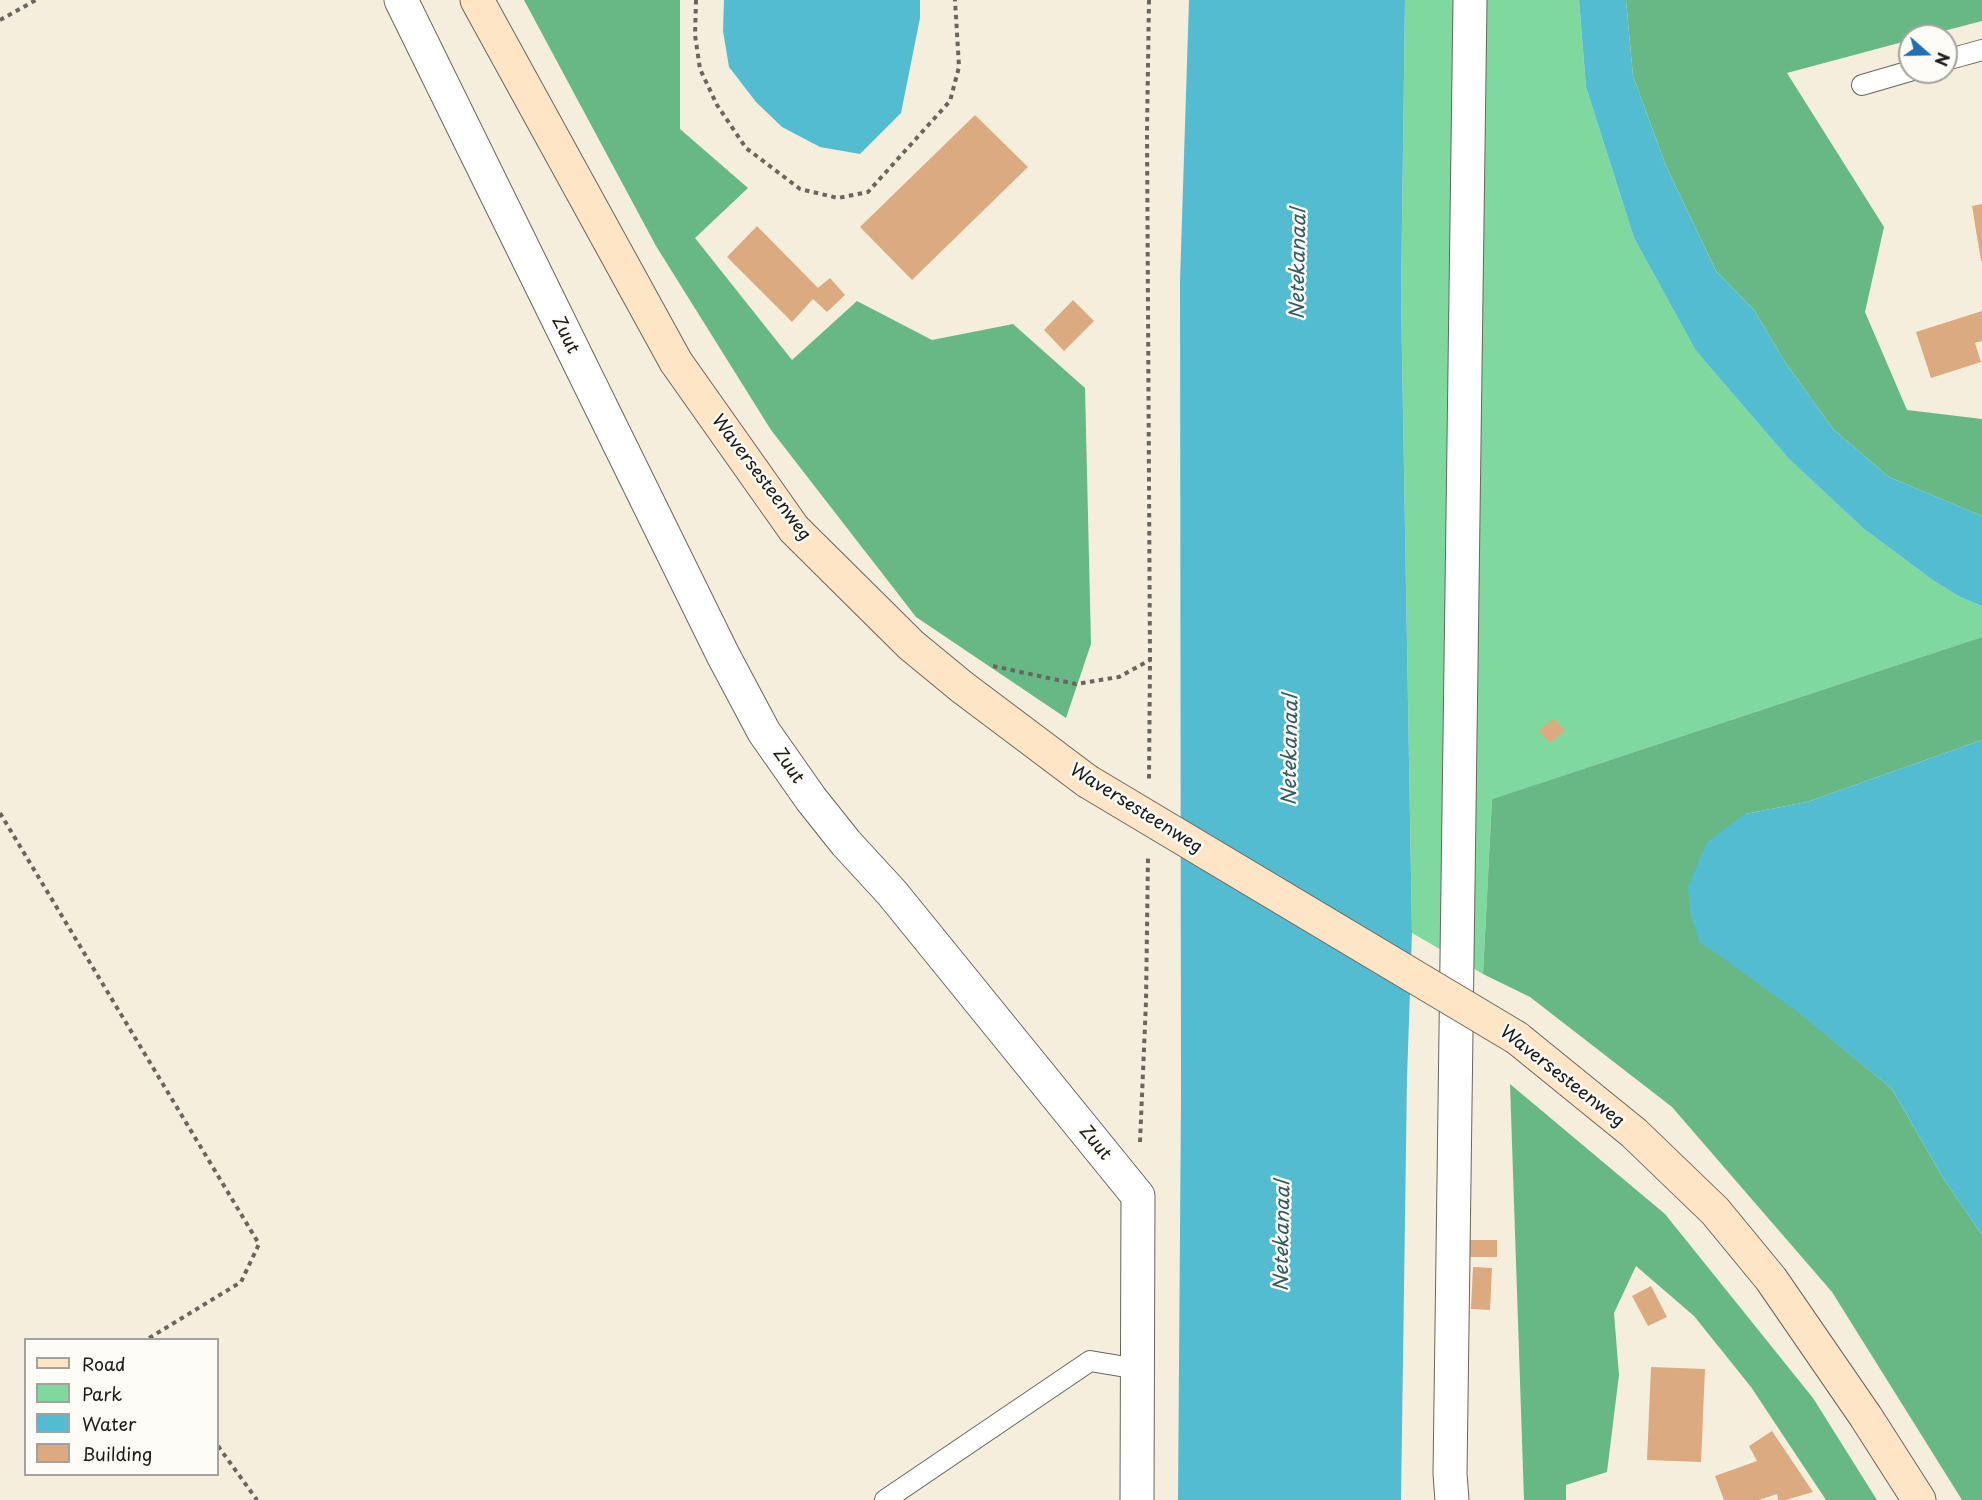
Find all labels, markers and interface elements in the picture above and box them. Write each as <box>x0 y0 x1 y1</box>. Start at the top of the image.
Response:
north arrow <box>1898 24 1958 84</box>
text: N <box>1930 49 1956 70</box>
water label: Netekanaal <box>1286 208 1312 320</box>
street label: Zuut <box>547 313 583 357</box>
street label: Waversesteenweg <box>707 411 815 545</box>
water label: Netekanaal <box>1278 694 1304 806</box>
street label: Zuut <box>768 744 808 788</box>
street label: Waversesteenweg <box>1066 760 1206 858</box>
street label: Waversesteenweg <box>1495 1022 1629 1132</box>
street label: Zuut <box>1074 1121 1116 1165</box>
water label: Netekanaal <box>1270 1180 1296 1292</box>
legend <box>24 1338 219 1476</box>
text: Road <box>82 1350 126 1377</box>
text: Park <box>82 1380 122 1407</box>
text: Water <box>82 1410 136 1437</box>
text: Building <box>82 1440 152 1467</box>

